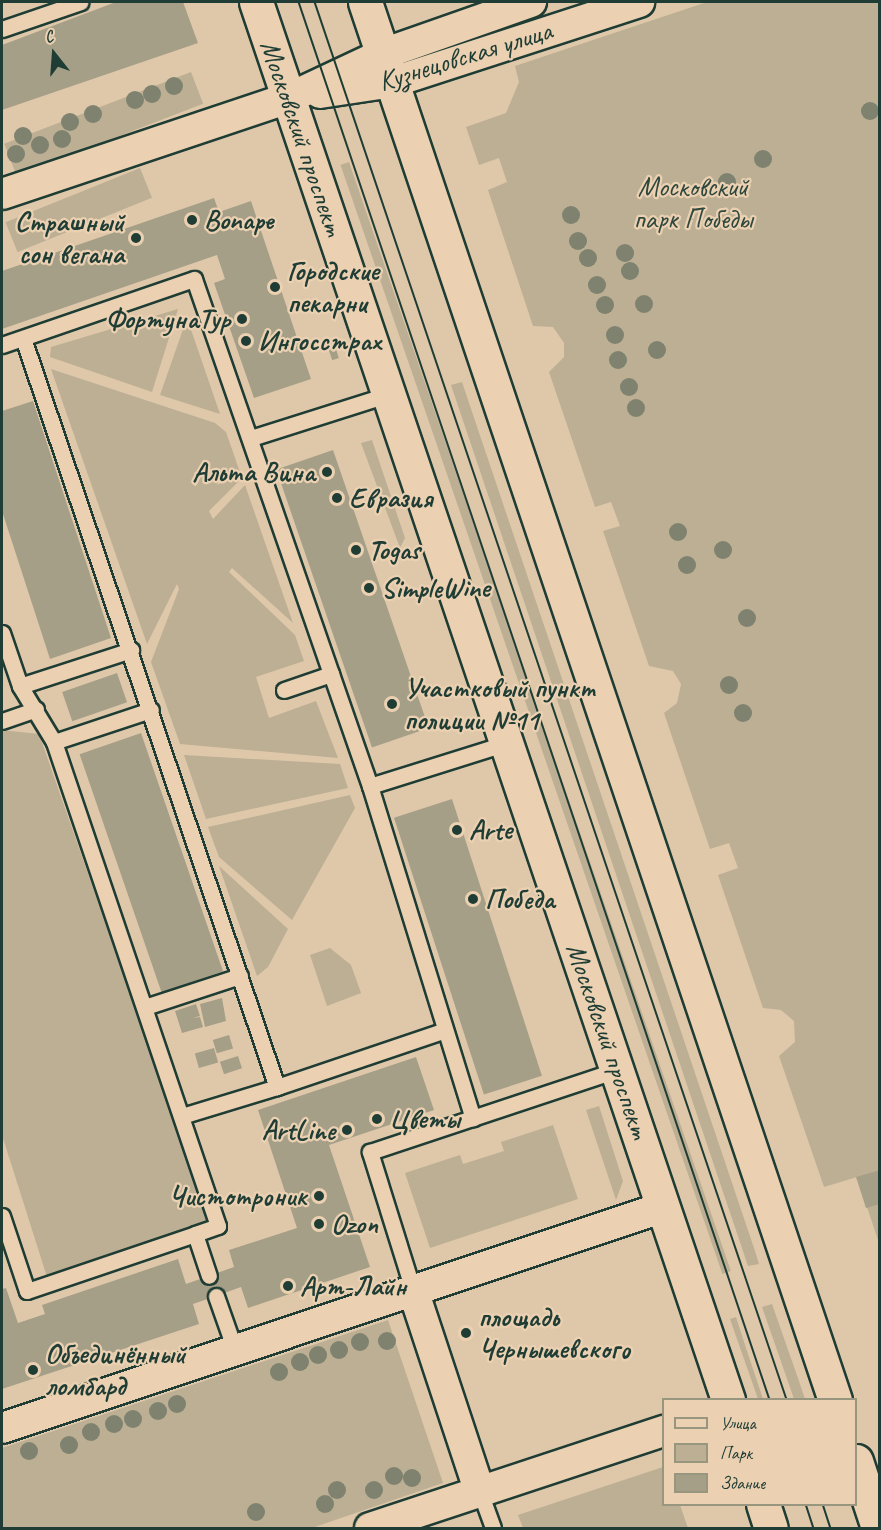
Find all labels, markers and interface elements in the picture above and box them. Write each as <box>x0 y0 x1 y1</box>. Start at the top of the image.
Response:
street label: Кузнецовская улица <box>373 13 557 99</box>
north arrow <box>24 24 84 84</box>
text: С <box>42 26 55 48</box>
street label: Московский проспект <box>253 36 351 240</box>
park label: Московский парк Победы <box>634 170 752 236</box>
place label: Bonape <box>204 203 273 237</box>
place label: Страшный сон вегана <box>15 205 124 271</box>
marker: Bonape <box>185 213 199 227</box>
marker: Страшный сон вегана <box>129 231 143 245</box>
place label: Городские пекарни <box>287 254 379 320</box>
marker: Городские пекарни <box>268 280 282 294</box>
place label: ФортунаТур <box>105 302 230 336</box>
marker: ФортунаТур <box>235 312 249 326</box>
place label: Ингосстрах <box>258 324 381 358</box>
marker: Ингосстрах <box>239 334 253 348</box>
place label: Альта Вина <box>195 455 315 489</box>
marker: Альта Вина <box>320 465 334 479</box>
place label: Евразия <box>349 481 433 515</box>
marker: Евразия <box>330 491 344 505</box>
place label: Togas <box>368 533 420 567</box>
marker: Togas <box>349 543 363 557</box>
place label: SimpleWine <box>381 571 490 605</box>
marker: SimpleWine <box>362 581 376 595</box>
place label: Участковый пункт полиции №11 <box>404 671 594 737</box>
marker: Участковый пункт полиции №11 <box>385 697 399 711</box>
place label: Arte <box>469 813 512 847</box>
marker: Arte <box>450 823 464 837</box>
place label: Победа <box>485 882 554 916</box>
marker: Победа <box>466 892 480 906</box>
street label: Московский проспект <box>559 939 657 1143</box>
place label: Цветы <box>389 1102 460 1136</box>
marker: Цветы <box>370 1112 384 1126</box>
place label: ArtLine <box>262 1113 335 1147</box>
marker: ArtLine <box>340 1123 354 1137</box>
place label: Чистотроник <box>168 1179 307 1213</box>
marker: Чистотроник <box>312 1189 326 1203</box>
place label: Ozon <box>331 1207 378 1241</box>
marker: Ozon <box>312 1217 326 1231</box>
place label: Арт-Лайн <box>300 1269 406 1303</box>
marker: Арт-Лайн <box>281 1279 295 1293</box>
place label: площадь Чернышевского <box>478 1300 630 1366</box>
marker: площадь Чернышевского <box>459 1326 473 1340</box>
place label: Объединённый ломбард <box>45 1337 186 1403</box>
marker: Объединённый ломбард <box>26 1363 40 1377</box>
legend <box>662 1398 857 1506</box>
text: Улица <box>720 1412 756 1434</box>
text: Парк <box>720 1442 752 1464</box>
text: Здание <box>720 1472 765 1494</box>

